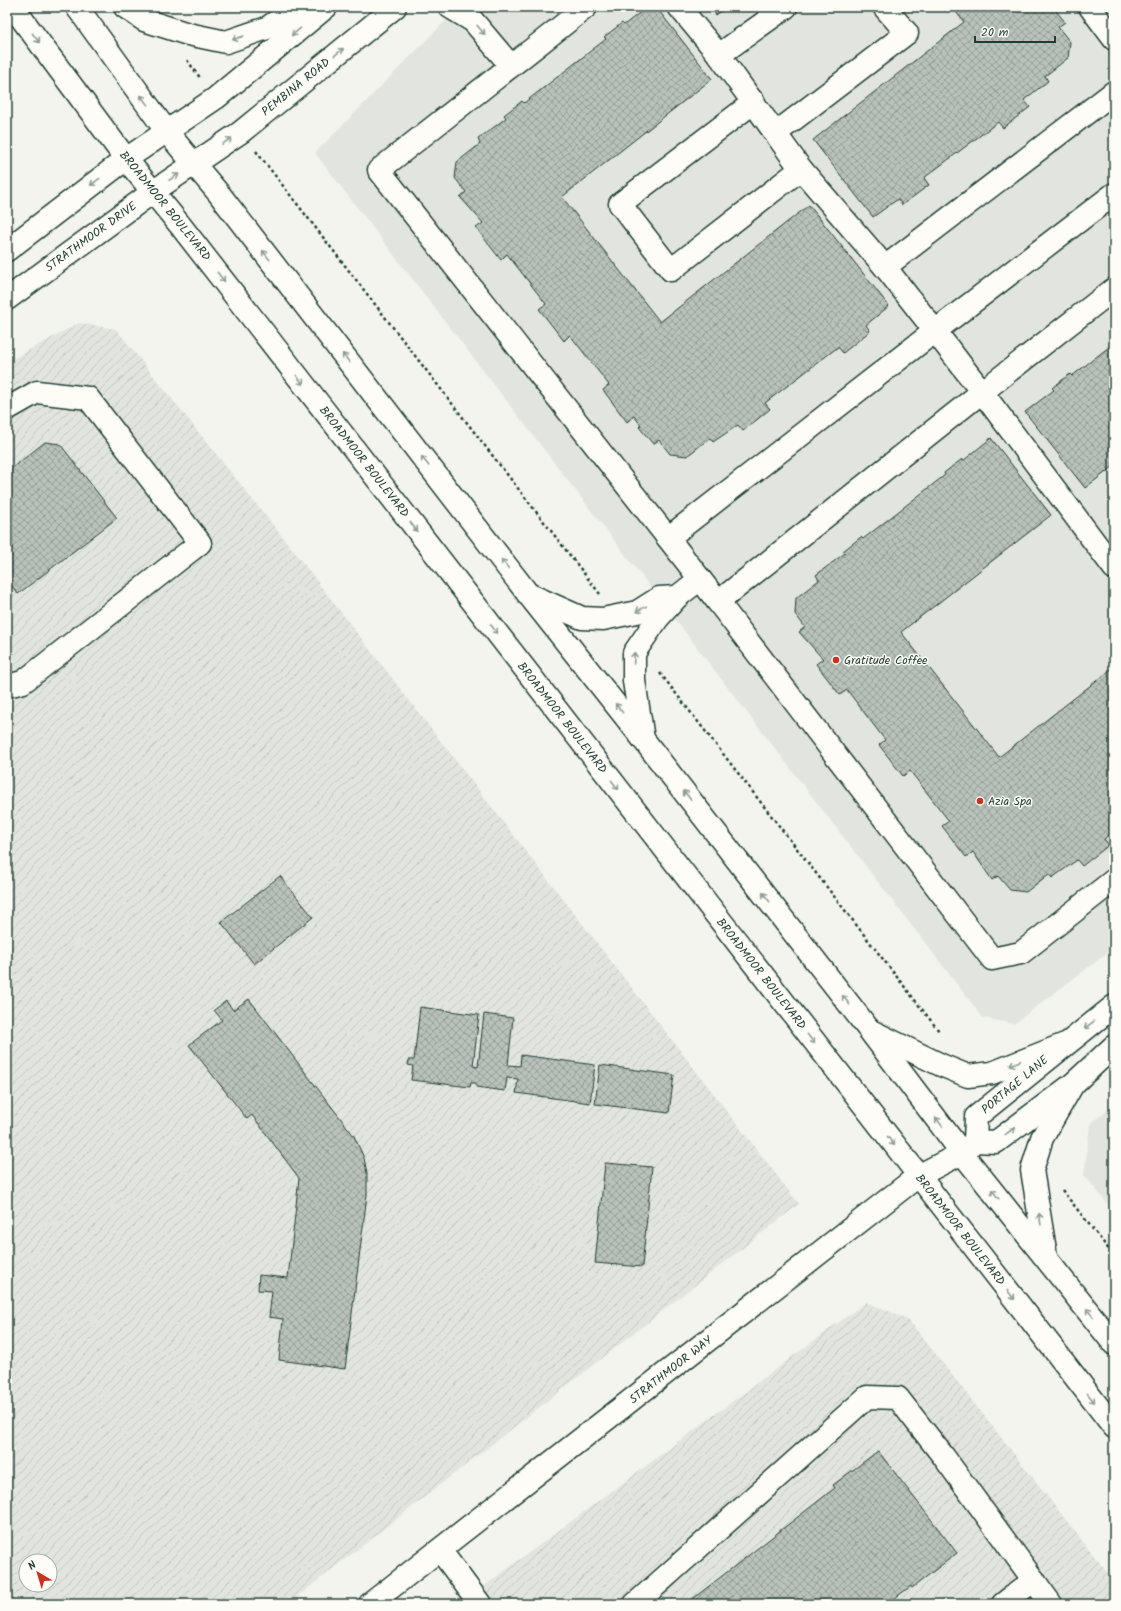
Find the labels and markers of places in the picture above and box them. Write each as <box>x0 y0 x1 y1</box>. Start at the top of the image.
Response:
place label: Gratitude Coffee <box>844 651 928 670</box>
marker: Gratitude Coffee <box>831 655 841 665</box>
place label: Azia Spa <box>988 792 1032 811</box>
marker: Azia Spa <box>975 796 985 806</box>

